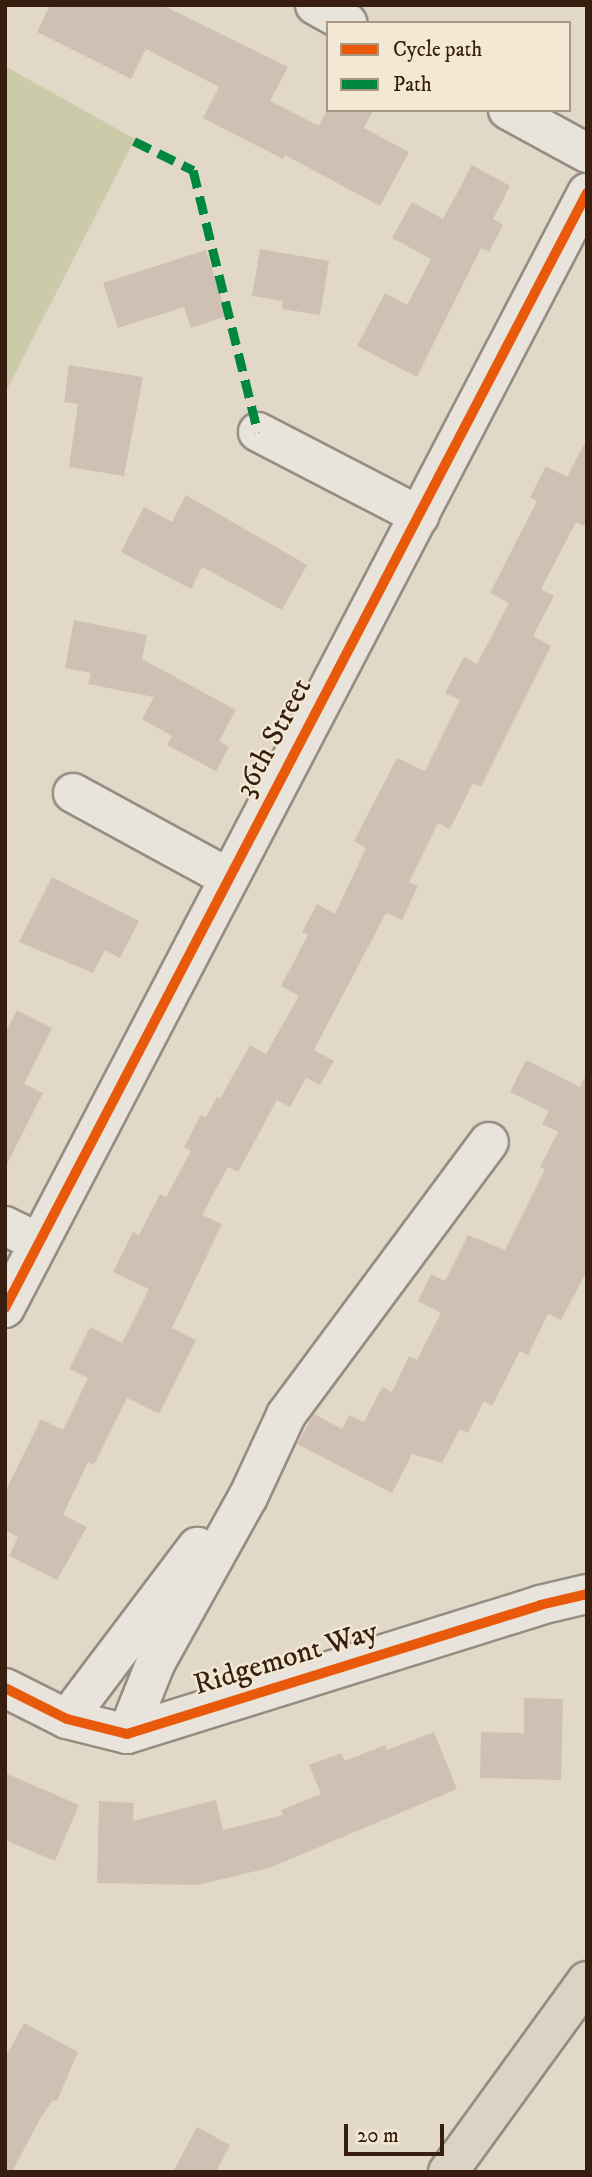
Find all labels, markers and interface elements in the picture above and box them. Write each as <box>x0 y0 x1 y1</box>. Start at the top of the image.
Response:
legend <box>326 21 571 112</box>
text: Cycle path <box>393 37 482 63</box>
text: Path <box>393 72 432 98</box>
street label: 36th Street <box>228 672 320 804</box>
street label: Ridgemont Way <box>190 1614 382 1704</box>
scale bar <box>347 2110 447 2154</box>
text: 20 m <box>357 2123 399 2149</box>

